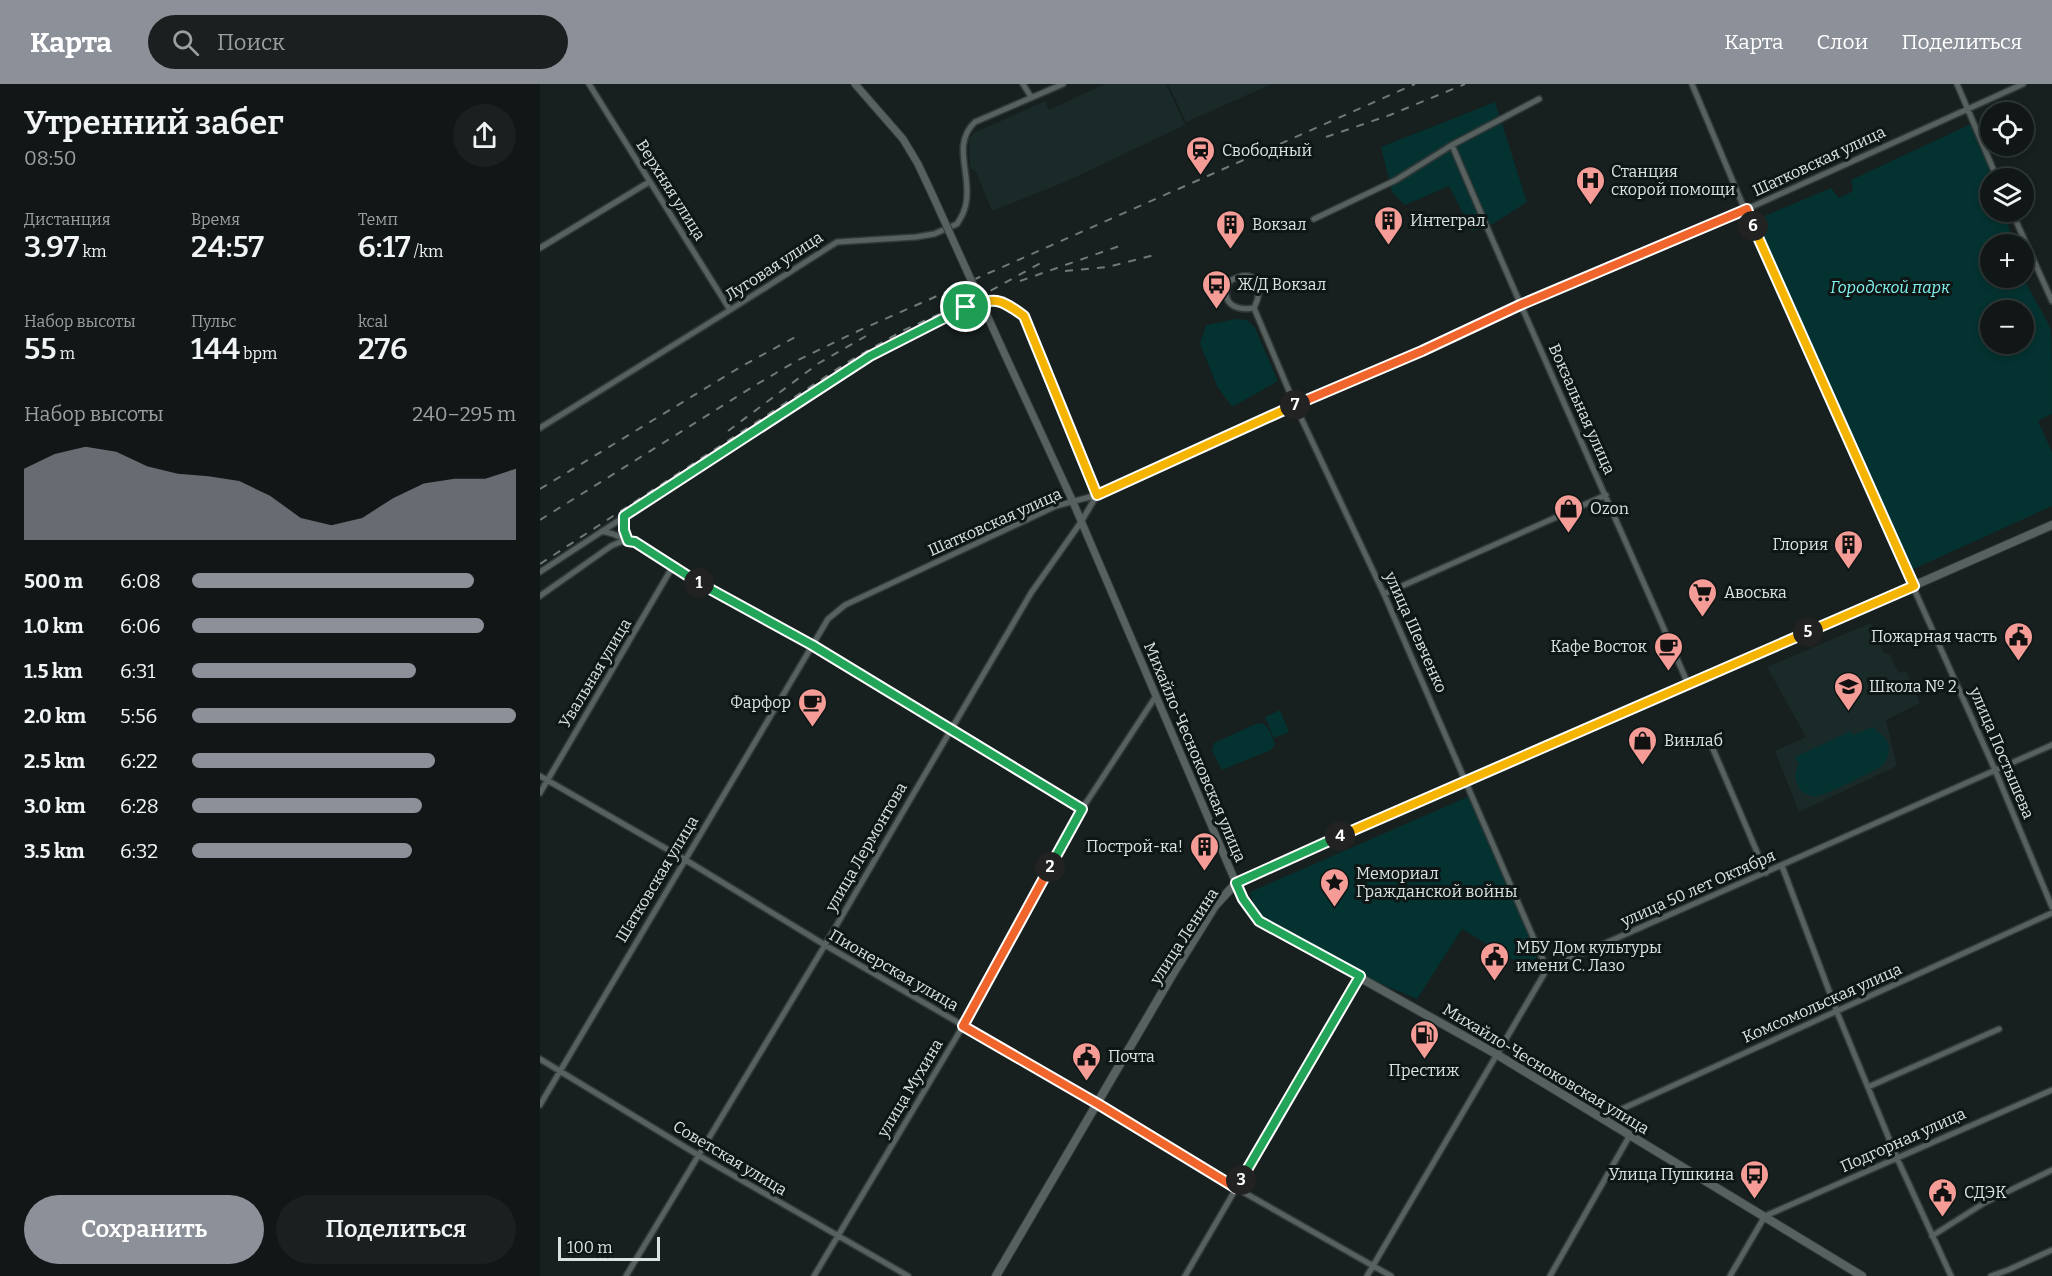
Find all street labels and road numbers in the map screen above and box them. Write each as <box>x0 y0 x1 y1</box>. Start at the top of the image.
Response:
street label: Шатковская улица <box>1750 122 1889 200</box>
street label: Верхняя улица <box>632 136 710 244</box>
street label: Луговая улица <box>722 227 827 305</box>
street label: Вокзальная улица <box>1545 341 1619 477</box>
street label: Шатковская улица <box>925 484 1065 560</box>
street label: улица Шевченко <box>1380 568 1451 695</box>
street label: Увальная улица <box>555 615 635 731</box>
street label: Михайло-Чесноковская улица <box>1140 639 1250 865</box>
street label: улица Постышева <box>1965 683 2038 822</box>
street label: улица Лермонтова <box>821 779 911 916</box>
street label: Шатковская улица <box>612 812 702 946</box>
street label: улица 50 лет Октября <box>1617 845 1778 931</box>
street label: улица Ленина <box>1145 884 1222 988</box>
street label: Пионерская улица <box>826 925 962 1015</box>
street label: Комсомольская улица <box>1739 959 1905 1047</box>
street label: Михайло-Чесноковская улица <box>1439 1000 1653 1138</box>
street label: улица Мухина <box>873 1035 947 1141</box>
street label: Подгорная улица <box>1837 1104 1969 1176</box>
street label: Советская улица <box>670 1116 791 1200</box>

